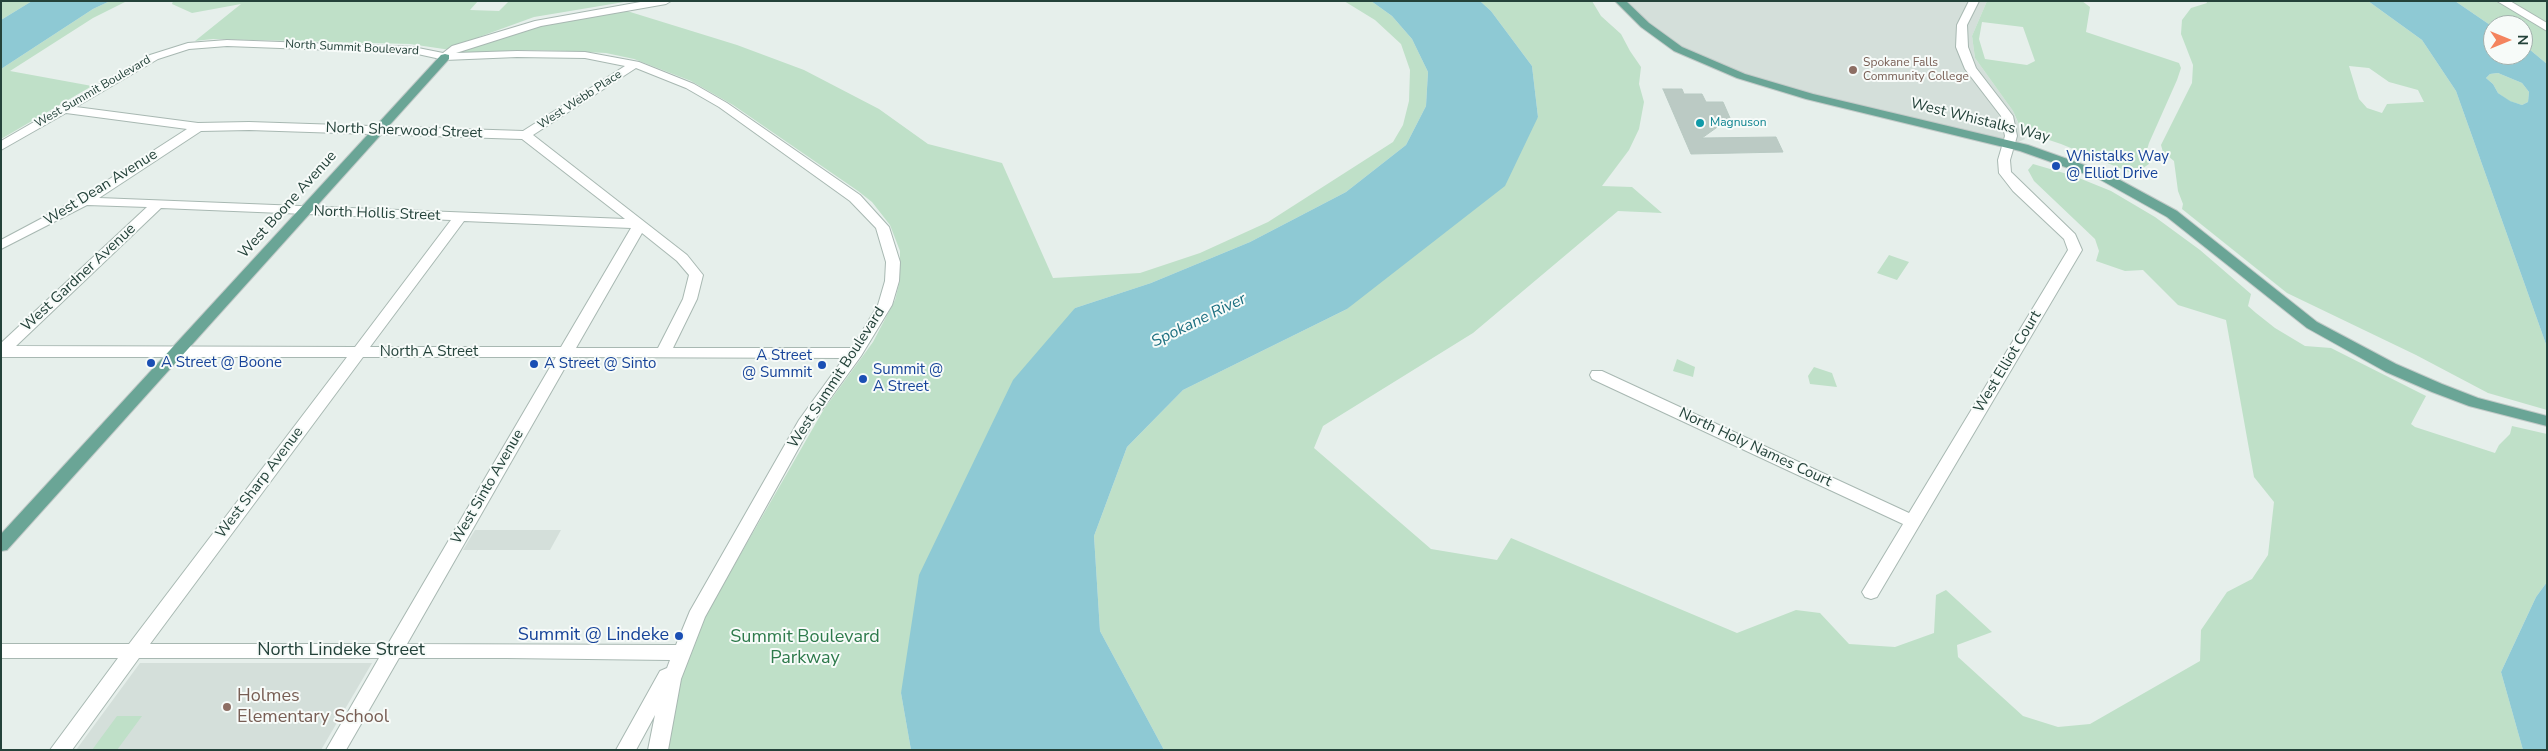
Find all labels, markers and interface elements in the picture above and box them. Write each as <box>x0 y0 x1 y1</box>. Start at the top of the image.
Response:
north arrow <box>2483 15 2533 65</box>
text: N <box>2513 35 2532 45</box>
street label: North Summit Boulevard <box>285 37 419 59</box>
street label: West Summit Boulevard <box>32 53 154 131</box>
place label: Spokane Falls Community College <box>1863 56 1969 84</box>
marker: Spokane Falls Community College <box>1847 64 1859 76</box>
street label: West Webb Place <box>535 67 625 133</box>
street label: West Whistalks Way <box>1909 95 2051 147</box>
place label: Magnuson <box>1710 116 1766 130</box>
marker: Magnuson <box>1694 117 1706 129</box>
street label: North Sherwood Street <box>325 119 483 143</box>
street label: West Dean Avenue <box>41 146 161 230</box>
street label: West Boone Avenue <box>235 148 341 262</box>
place label: Whistalks Way @ Elliot Drive <box>2066 148 2169 183</box>
marker: Whistalks Way @ Elliot Drive <box>2050 160 2062 172</box>
street label: North Hollis Street <box>313 203 441 225</box>
street label: West Gardner Avenue <box>18 220 140 336</box>
water label: Spokane River <box>1149 290 1249 352</box>
street label: West Summit Boulevard <box>785 304 889 452</box>
street label: West Elliot Court <box>1970 308 2046 416</box>
street label: North A Street <box>380 343 478 361</box>
place label: A Street @ Summit <box>742 347 812 382</box>
place label: A Street @ Boone <box>161 354 282 372</box>
place label: A Street @ Sinto <box>544 355 656 373</box>
marker: A Street @ Boone <box>145 357 157 369</box>
marker: A Street @ Sinto <box>528 358 540 370</box>
marker: A Street @ Summit <box>816 359 828 371</box>
place label: Summit @ A Street <box>873 361 943 396</box>
marker: Summit @ A Street <box>857 373 869 385</box>
street label: North Holy Names Court <box>1676 405 1834 491</box>
street label: West Sharp Avenue <box>212 424 308 542</box>
street label: West Sinto Avenue <box>448 426 528 548</box>
place label: Summit @ Lindeke <box>518 625 669 647</box>
park label: Summit Boulevard Parkway <box>730 627 880 670</box>
marker: Summit @ Lindeke <box>673 630 685 642</box>
street label: North Lindeke Street <box>257 640 425 662</box>
place label: Holmes Elementary School <box>237 686 389 729</box>
marker: Holmes Elementary School <box>221 701 233 713</box>

